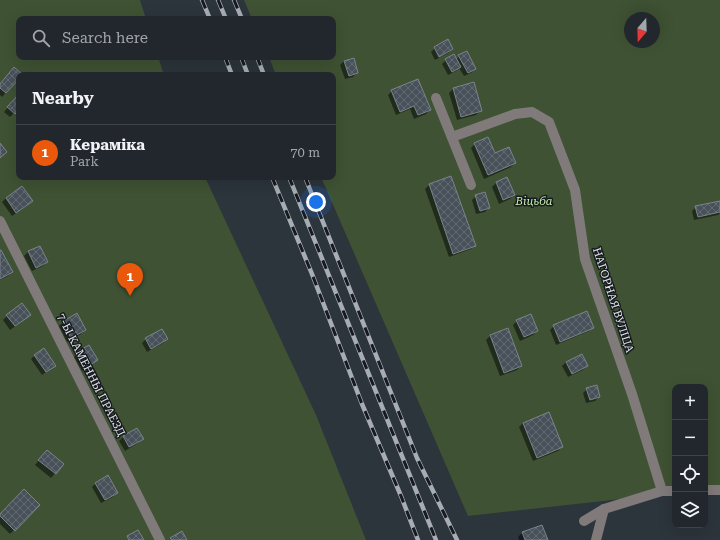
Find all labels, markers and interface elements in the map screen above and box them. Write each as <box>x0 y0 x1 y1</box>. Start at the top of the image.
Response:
north arrow <box>624 12 660 48</box>
search box <box>16 16 336 60</box>
icon: search <box>30 27 52 49</box>
text: Search here <box>62 29 148 47</box>
text: Nearby <box>32 88 94 108</box>
text: Кераміка <box>70 136 145 154</box>
text: 1 <box>41 145 49 160</box>
text: 70 m <box>290 145 320 160</box>
text: Park <box>70 154 99 169</box>
your location <box>306 192 326 212</box>
park label: Віцьба <box>515 195 553 208</box>
street label: НАГОРНАЯ ВУЛІЦА <box>590 246 636 354</box>
pin: 1 <box>117 263 143 296</box>
street label: 7-Ы КАМЕННЫ ПРАЕЗД <box>54 311 128 439</box>
map controls <box>672 384 708 528</box>
button: + <box>672 384 708 420</box>
button: − <box>672 420 708 456</box>
button: locate <box>672 456 708 492</box>
button: layers <box>672 492 708 528</box>

